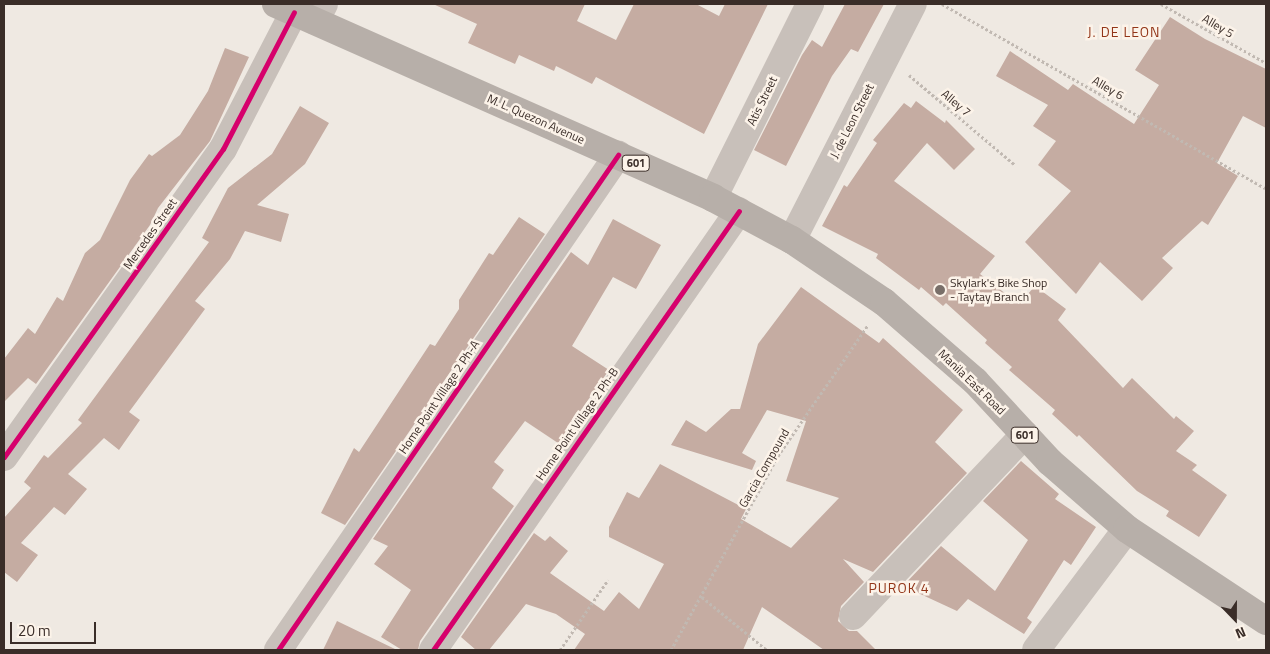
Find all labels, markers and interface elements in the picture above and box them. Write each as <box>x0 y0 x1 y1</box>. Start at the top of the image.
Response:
street label: Alley 5 <box>1200 11 1236 41</box>
district label: J. DE LEON <box>1086 24 1162 40</box>
street label: Alley 6 <box>1090 73 1126 103</box>
street label: Atis Street <box>744 74 780 128</box>
street label: J. de Leon Street <box>827 81 877 161</box>
street label: Alley 7 <box>938 87 974 119</box>
street label: M. L. Quezon Avenue <box>485 91 587 147</box>
road number: 601 <box>621 154 651 172</box>
street label: Mercedes Street <box>120 196 180 272</box>
place label: Skylark's Bike Shop - Taytay Branch <box>950 276 1047 304</box>
marker: Skylark's Bike Shop - Taytay Branch <box>934 284 946 296</box>
street label: Home Point Village 2 Ph-A <box>396 338 482 456</box>
street label: Manila East Road <box>935 346 1009 418</box>
street label: Home Point Village 2 Ph-B <box>533 365 621 483</box>
street label: Garcia Compound <box>736 426 792 510</box>
road number: 601 <box>1010 426 1040 444</box>
district label: PUROK 4 <box>868 580 930 596</box>
north arrow <box>1210 594 1260 644</box>
scale bar <box>12 612 99 644</box>
text: 20 m <box>18 619 51 642</box>
text: N <box>1232 622 1249 645</box>

